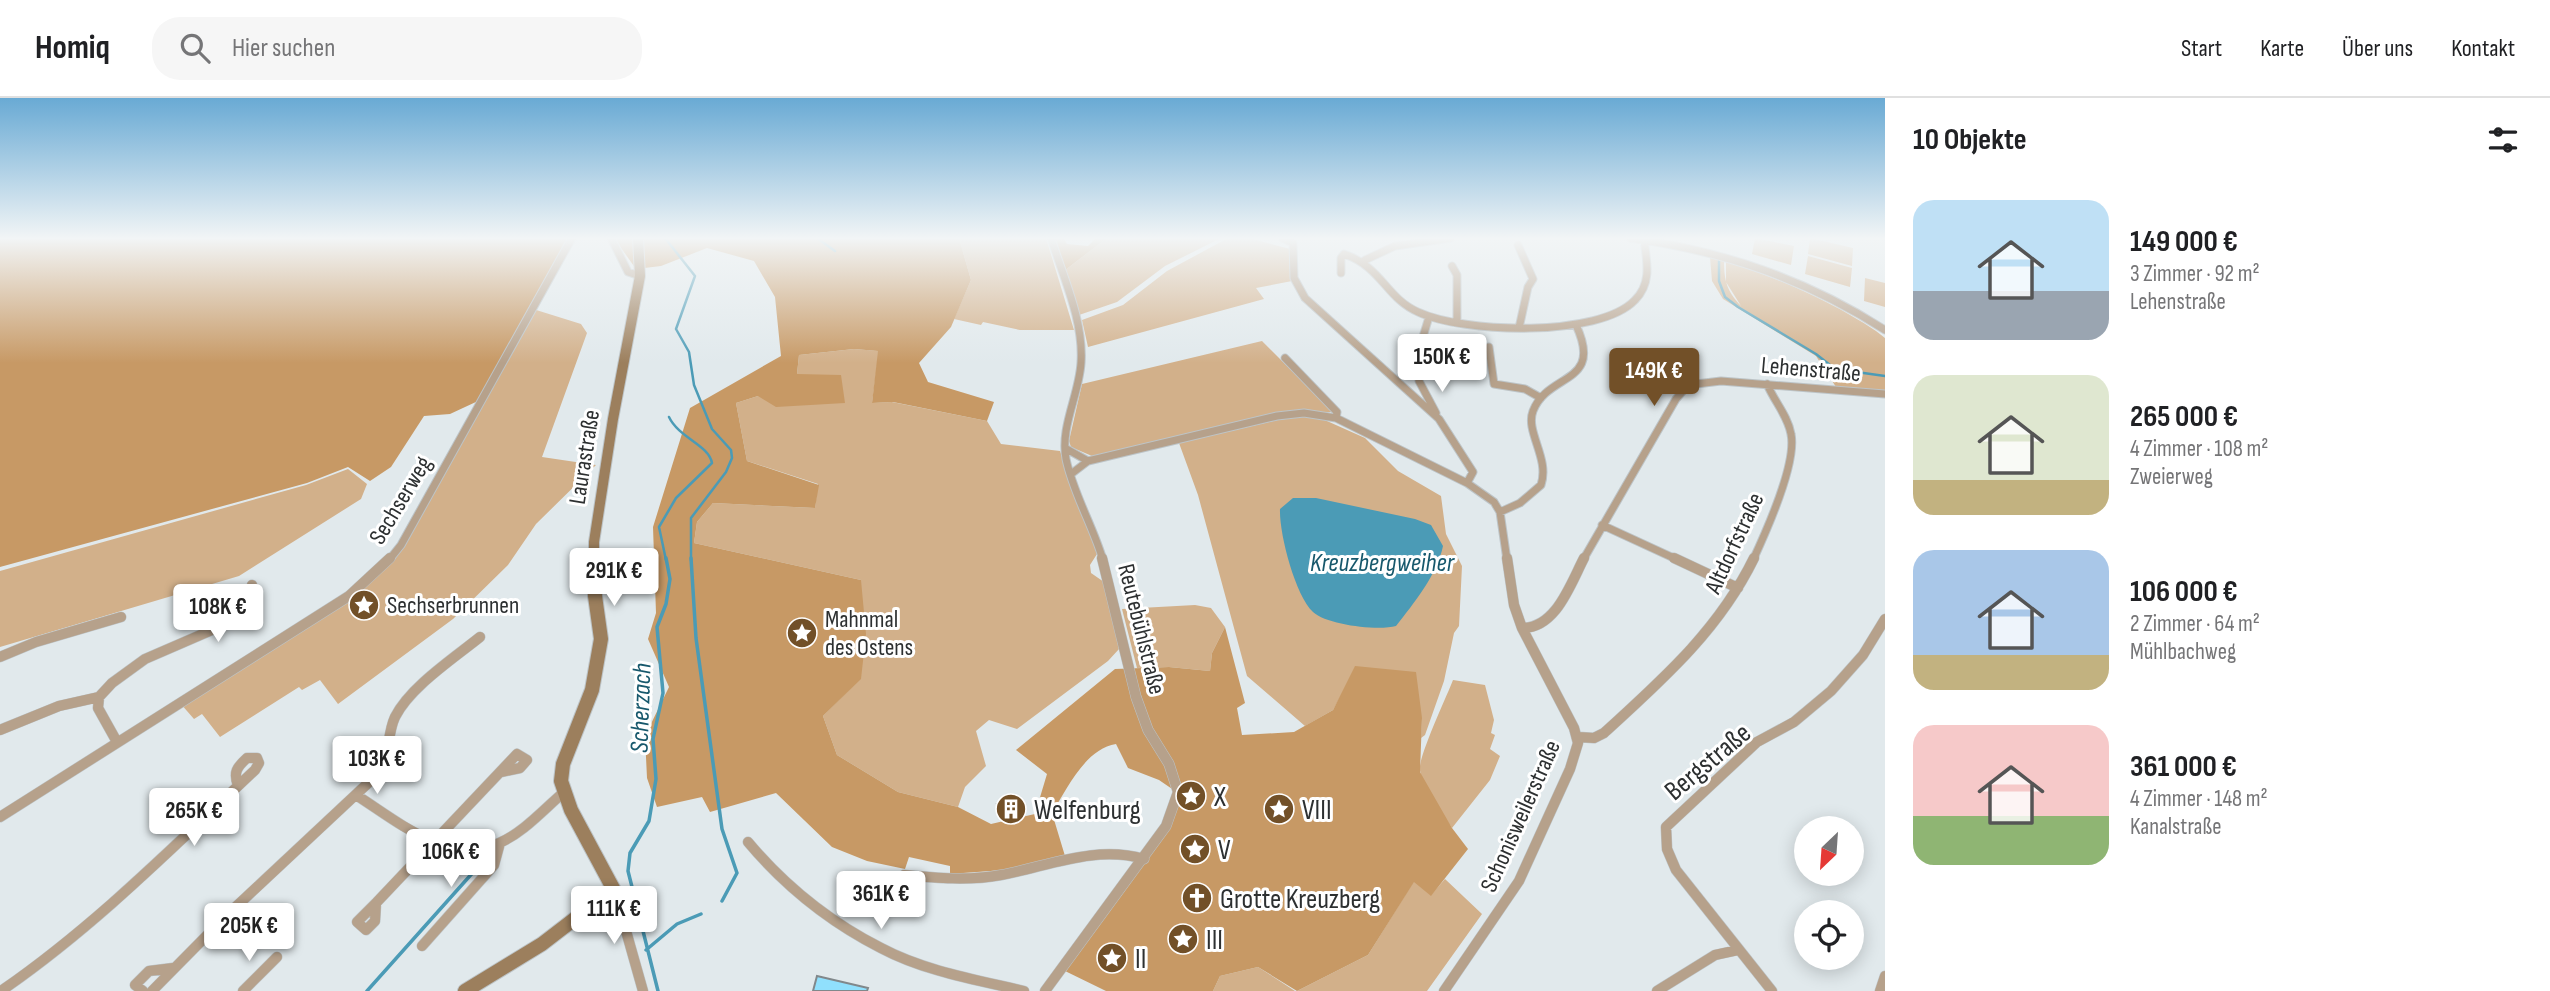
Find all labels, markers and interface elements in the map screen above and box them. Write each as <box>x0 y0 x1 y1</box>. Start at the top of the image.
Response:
search box <box>152 17 642 80</box>
text: Homiq <box>35 28 110 68</box>
icon: search <box>176 29 214 67</box>
text: Hier suchen <box>232 33 335 64</box>
text: Start <box>2181 34 2222 63</box>
text: Karte <box>2260 34 2304 63</box>
text: Über uns <box>2342 34 2413 63</box>
text: Kontakt <box>2451 34 2515 63</box>
icon: filters <box>2484 121 2522 159</box>
text: 10 Objekte <box>1913 122 2026 158</box>
text: 149 000 € <box>2130 224 2238 260</box>
icon: home <box>1969 228 2053 312</box>
text: 3 Zimmer · 92 m² <box>2130 260 2260 288</box>
text: Lehenstraße <box>2130 288 2226 316</box>
pin: 150K € <box>1385 334 1499 394</box>
text: 150K € <box>1414 343 1470 371</box>
pin: 149K € <box>1597 348 1711 408</box>
street label: Lehenstraße <box>1760 351 1862 388</box>
text: 149K € <box>1625 357 1683 385</box>
text: 265 000 € <box>2130 399 2238 435</box>
icon: home <box>1969 403 2053 487</box>
street label: Laurastraße <box>563 408 606 506</box>
text: 4 Zimmer · 108 m² <box>2130 435 2268 463</box>
street label: Sechserweg <box>363 451 438 550</box>
text: Zweierweg <box>2130 463 2213 491</box>
street label: Altdorfstraße <box>1698 488 1770 599</box>
pin: 291K € <box>557 548 671 608</box>
water label: Kreuzbergweiher <box>1310 548 1456 579</box>
text: 291K € <box>586 557 642 585</box>
street label: Reutebühlstraße <box>1111 561 1172 697</box>
text: 106 000 € <box>2130 574 2238 610</box>
icon: home <box>1969 578 2053 662</box>
pin: 108K € <box>161 584 275 644</box>
place icon: Sechserbrunnen <box>347 588 381 622</box>
place label: Sechserbrunnen <box>387 591 519 620</box>
text: 108K € <box>189 593 247 621</box>
place label: Mahnmal des Ostens <box>825 605 913 662</box>
text: 2 Zimmer · 64 m² <box>2130 610 2260 638</box>
place icon: Mahnmal des Ostens <box>785 616 819 650</box>
text: Mühlbachweg <box>2130 638 2236 666</box>
water label: Scherzach <box>624 662 659 754</box>
street label: Bergstraße <box>1658 717 1758 808</box>
pin: 103K € <box>320 736 434 796</box>
street label: Schonisweilerstraße <box>1474 736 1567 897</box>
text: 103K € <box>349 745 405 773</box>
text: 361 000 € <box>2130 749 2237 785</box>
icon: home <box>1969 753 2053 837</box>
place icon: X <box>1174 779 1208 813</box>
place label: X <box>1213 781 1226 814</box>
text: 4 Zimmer · 148 m² <box>2130 785 2268 813</box>
pin: 265K € <box>137 788 251 848</box>
building icon: Welfenburg <box>994 792 1028 826</box>
place icon: VIII <box>1262 792 1296 826</box>
place label: Welfenburg <box>1034 794 1141 827</box>
place label: VIII <box>1302 794 1332 827</box>
text: 265K € <box>165 797 223 825</box>
text: Kanalstraße <box>2130 813 2221 841</box>
north arrow <box>1794 816 1864 886</box>
map controls <box>1794 816 1864 970</box>
pin: 106K € <box>394 830 508 889</box>
place icon: V <box>1178 832 1212 866</box>
place label: V <box>1218 834 1231 867</box>
text: 106K € <box>422 838 480 866</box>
pin: 361K € <box>824 872 938 931</box>
text: 361K € <box>852 880 910 908</box>
church icon: Grotte Kreuzberg <box>1180 881 1214 915</box>
place label: Grotte Kreuzberg <box>1220 883 1380 916</box>
pin: 111K € <box>557 886 671 946</box>
text: 111K € <box>587 895 641 923</box>
button: locate <box>1794 900 1864 970</box>
pin: 205K € <box>192 904 306 963</box>
text: 205K € <box>220 912 278 940</box>
place icon: III <box>1166 922 1200 956</box>
place label: III <box>1206 924 1223 957</box>
place icon: II <box>1095 941 1129 975</box>
place label: II <box>1135 943 1146 976</box>

